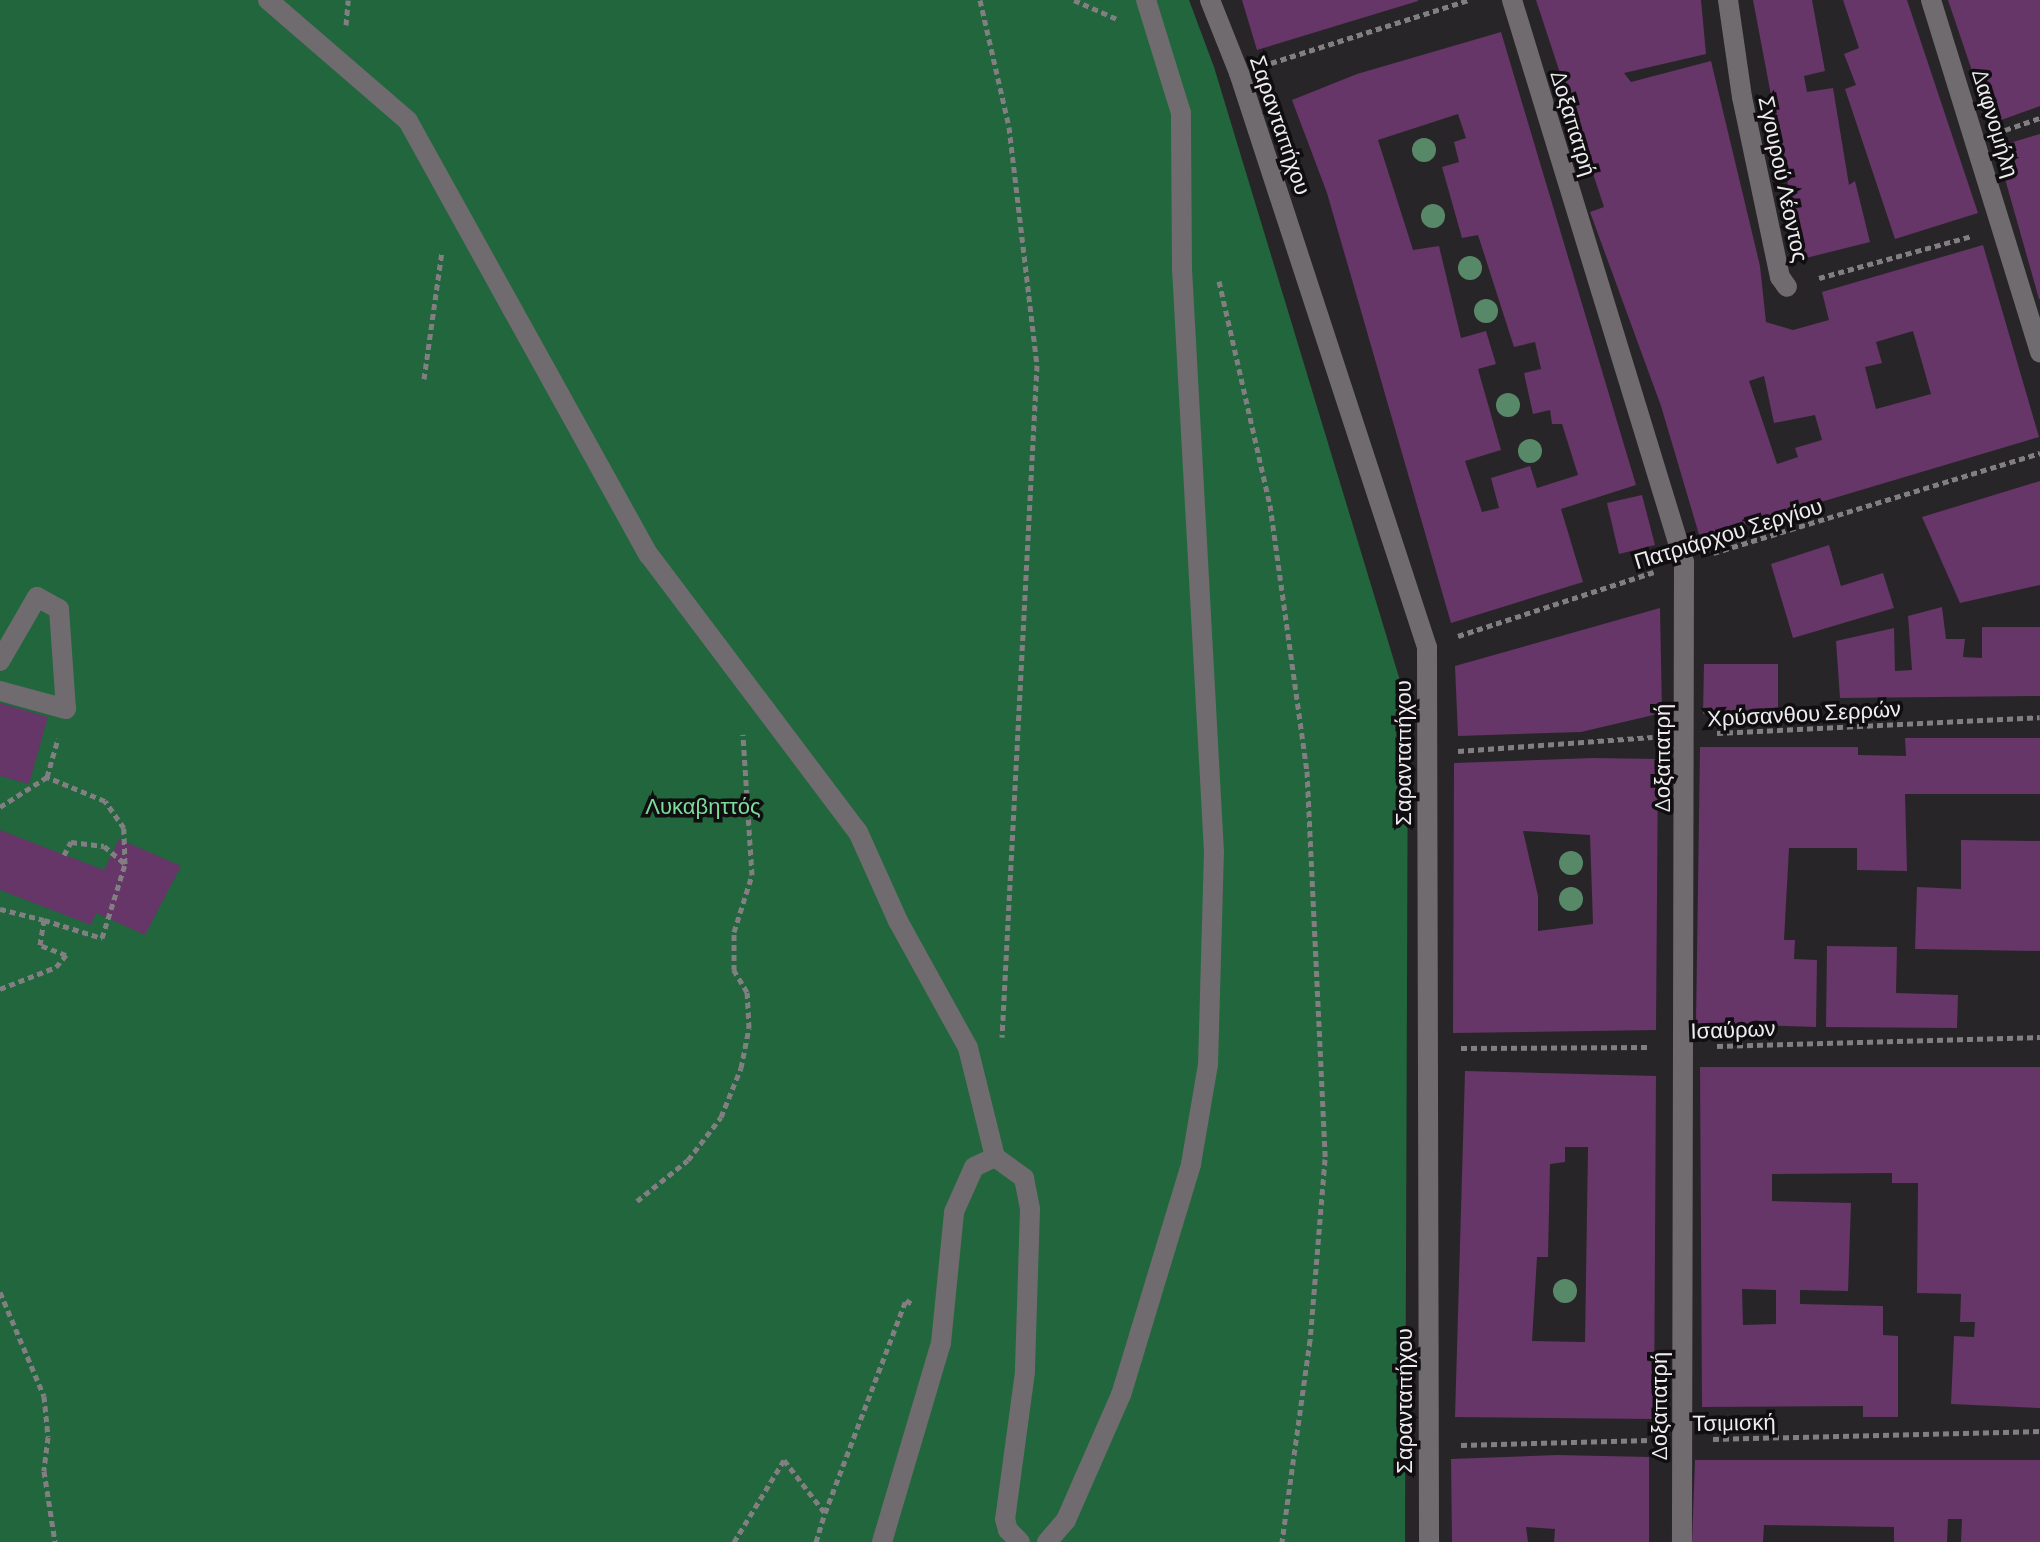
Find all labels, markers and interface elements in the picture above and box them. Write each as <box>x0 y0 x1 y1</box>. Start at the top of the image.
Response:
street label: Σαρανταπήχου <box>1245 52 1317 198</box>
street label: Δαφνομήλη <box>1967 66 2025 180</box>
street label: Δοξαπατρή <box>1545 67 1603 179</box>
street label: Σγουρού Λέοντος <box>1754 94 1814 264</box>
street label: Πατριάρχου Σεργίου <box>1631 492 1825 574</box>
street label: Σαρανταπήχου <box>1390 680 1416 826</box>
street label: Χρύσανθου Σερρών <box>1706 695 1902 731</box>
street label: Δοξαπατρή <box>1649 704 1675 812</box>
park label: Λυκαβηττός <box>645 793 761 819</box>
street label: Ισαύρων <box>1690 1014 1776 1044</box>
street label: Σαρανταπήχου <box>1391 1328 1417 1474</box>
street label: Δοξαπατρή <box>1646 1352 1672 1460</box>
street label: Τσιμισκή <box>1692 1408 1776 1436</box>

